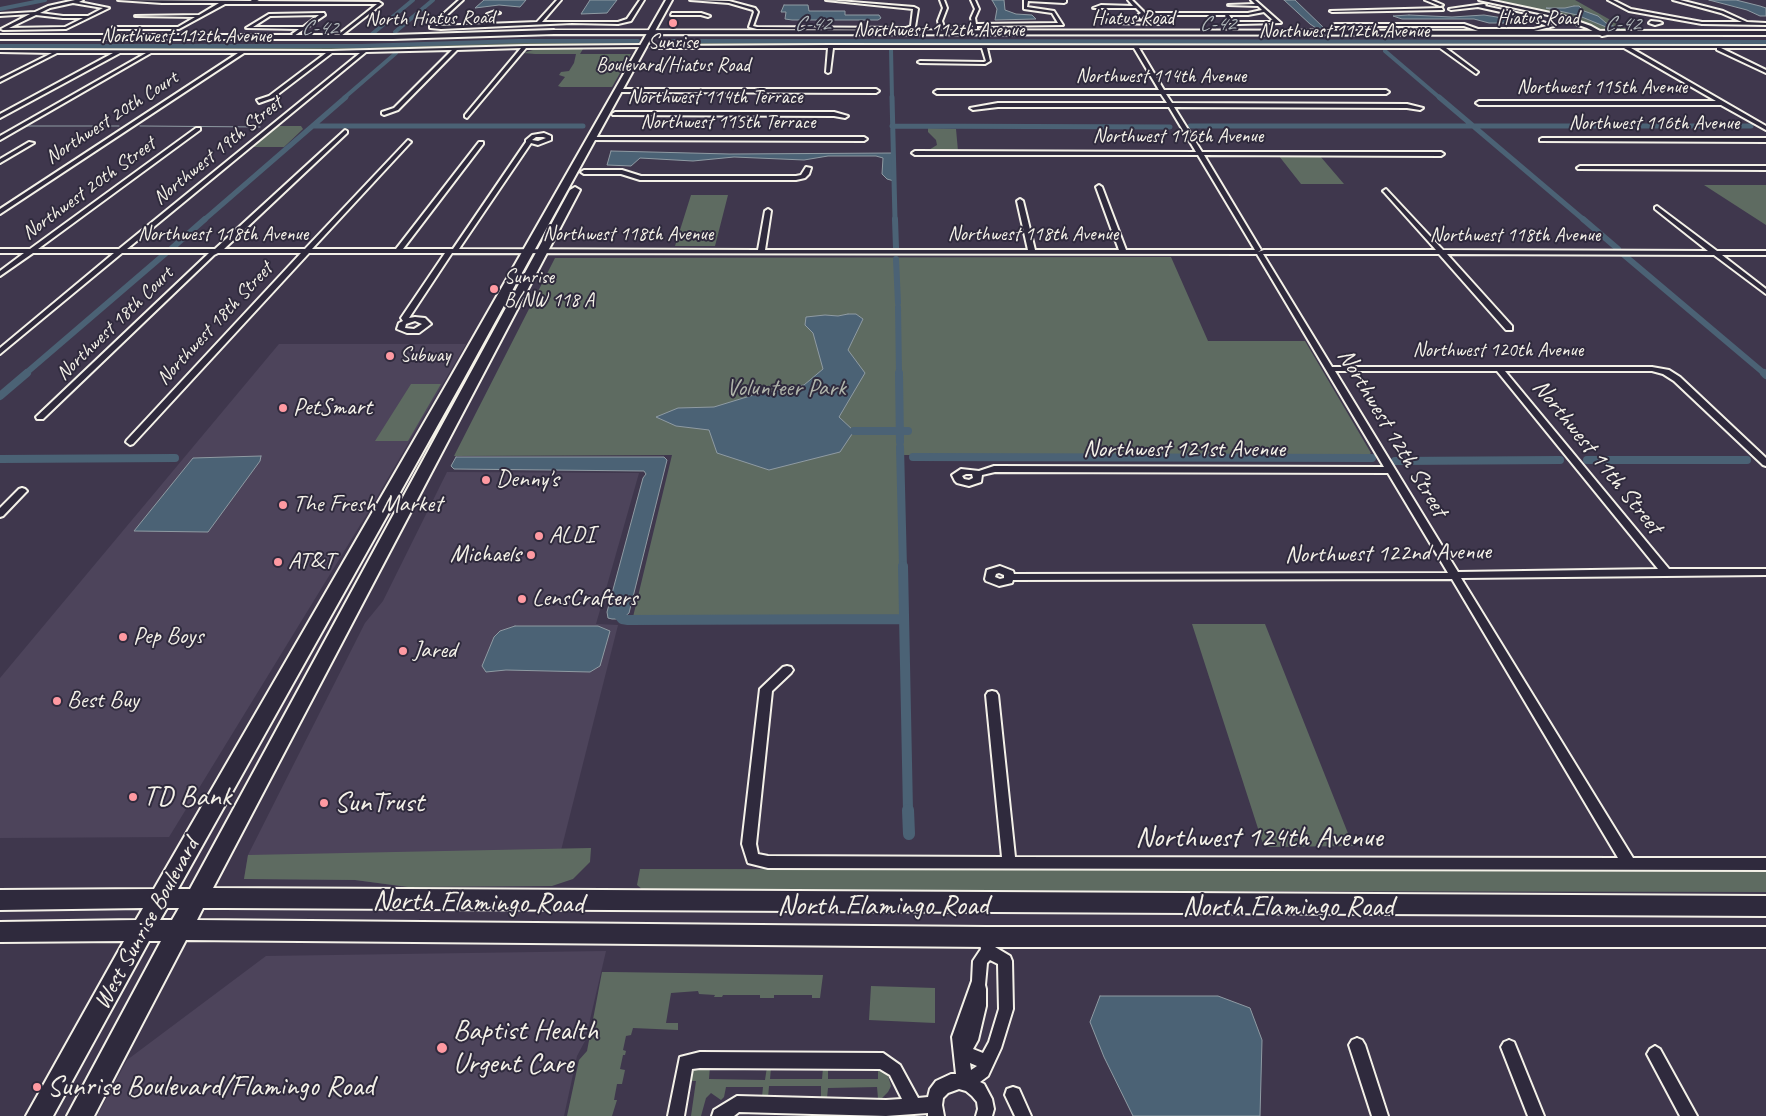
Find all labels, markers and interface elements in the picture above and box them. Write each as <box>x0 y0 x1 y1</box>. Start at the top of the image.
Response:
street label: North Hiatus Road <box>365 6 495 32</box>
street label: Hiatus Road <box>1092 7 1174 31</box>
street label: Hiatus Road <box>1497 7 1579 31</box>
water label: C-42 <box>794 11 830 37</box>
water label: C-42 <box>1199 11 1235 37</box>
water label: C-42 <box>1604 11 1640 37</box>
water label: C-42 <box>301 15 337 41</box>
marker: Sunrise Boulevard/Hiatus Road <box>667 17 679 29</box>
street label: Northwest 112th Avenue <box>854 19 1024 43</box>
street label: Northwest 112th Avenue <box>1259 20 1429 44</box>
street label: Northwest 112th Avenue <box>101 25 271 49</box>
place label: Sunrise Boulevard/Hiatus Road <box>596 31 750 78</box>
street label: Northwest 114th Avenue <box>1076 65 1246 89</box>
street label: Northwest 20th Court <box>41 66 183 170</box>
street label: Northwest 115th Avenue <box>1517 76 1687 100</box>
street label: Northwest 114th Terrace <box>628 86 802 110</box>
street label: Northwest 19th Street <box>149 92 287 210</box>
street label: Northwest 115th Terrace <box>641 111 815 135</box>
street label: Northwest 116th Avenue <box>1569 112 1739 136</box>
street label: Northwest 116th Avenue <box>1093 125 1263 149</box>
street label: Northwest 20th Street <box>18 133 160 245</box>
street label: Northwest 118th Avenue <box>138 223 308 247</box>
street label: Northwest 118th Avenue <box>543 223 713 247</box>
street label: Northwest 118th Avenue <box>948 223 1118 247</box>
street label: Northwest 118th Avenue <box>1430 224 1600 248</box>
street label: Northwest 18th Street <box>152 258 278 390</box>
street label: Northwest 18th Court <box>52 262 178 386</box>
place label: Sunrise B/NW 118 A <box>504 266 594 313</box>
marker: Sunrise B/NW 118 A <box>488 283 500 295</box>
street label: Northwest 120th Avenue <box>1413 339 1583 363</box>
place label: Subway <box>400 344 450 368</box>
street label: Northwest 12th Street <box>1330 344 1454 522</box>
marker: Subway <box>384 350 396 362</box>
street label: Northwest 11th Street <box>1526 374 1668 540</box>
park label: Volunteer Park <box>726 375 846 403</box>
place label: PetSmart <box>293 394 372 422</box>
marker: PetSmart <box>277 402 289 414</box>
street label: Northwest 121st Avenue <box>1083 436 1285 464</box>
place label: Denny's <box>496 466 559 494</box>
marker: Denny's <box>480 474 492 486</box>
place label: The Fresh Market <box>293 491 442 519</box>
marker: The Fresh Market <box>277 499 289 511</box>
place label: ALDI <box>549 522 595 550</box>
marker: ALDI <box>533 530 545 542</box>
street label: Northwest 122nd Avenue <box>1285 538 1491 570</box>
place label: Michaels <box>450 541 521 569</box>
place label: AT&T <box>288 548 334 576</box>
marker: Michaels <box>525 549 537 561</box>
marker: AT&T <box>272 556 284 568</box>
place label: LensCrafters <box>532 585 637 613</box>
marker: LensCrafters <box>516 593 528 605</box>
place label: Pep Boys <box>133 623 203 651</box>
marker: Pep Boys <box>117 631 129 643</box>
place label: Jared <box>413 637 456 665</box>
marker: Jared <box>397 645 409 657</box>
place label: Best Buy <box>67 687 139 715</box>
marker: Best Buy <box>51 695 63 707</box>
place label: TD Bank <box>143 780 231 814</box>
place label: SunTrust <box>334 786 424 820</box>
marker: TD Bank <box>127 791 139 803</box>
marker: SunTrust <box>318 797 330 809</box>
street label: Northwest 124th Avenue <box>1135 821 1383 855</box>
street label: West Sunrise Boulevard <box>88 833 206 1015</box>
street label: North Flamingo Road <box>372 884 584 922</box>
street label: North Flamingo Road <box>777 889 989 923</box>
street label: North Flamingo Road <box>1182 890 1394 924</box>
place label: Baptist Health Urgent Care <box>453 1014 598 1082</box>
marker: Baptist Health Urgent Care <box>435 1041 449 1055</box>
place label: Sunrise Boulevard/Flamingo Road <box>47 1070 374 1104</box>
marker: Sunrise Boulevard/Flamingo Road <box>31 1081 43 1093</box>

